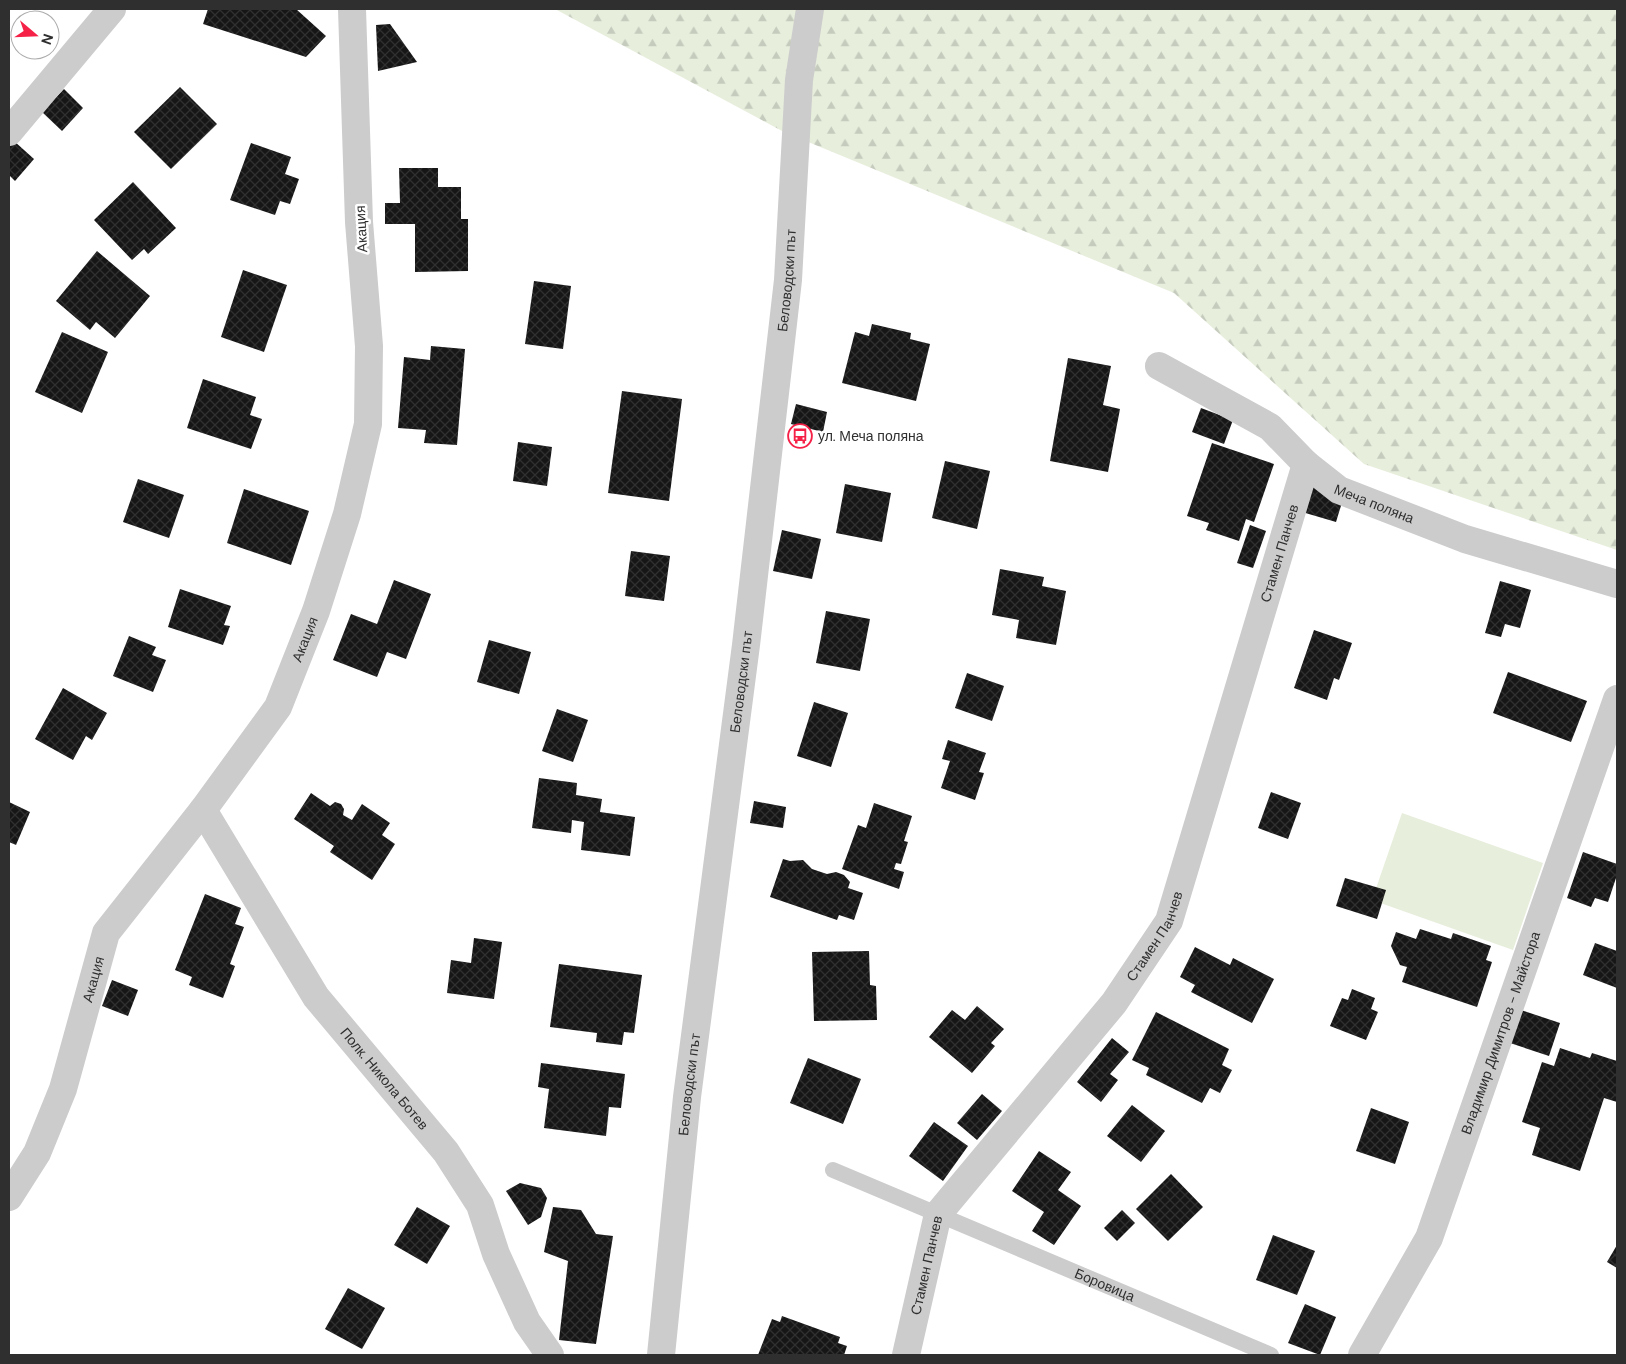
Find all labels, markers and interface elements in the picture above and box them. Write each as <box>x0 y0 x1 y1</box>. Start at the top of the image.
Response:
north arrow <box>10 10 60 60</box>
text: N <box>37 31 57 47</box>
street label: Акация <box>351 205 371 253</box>
street label: Беловодски път <box>773 228 800 333</box>
bus stop icon: ул. Меча поляна <box>787 423 813 449</box>
place label: ул. Меча поляна <box>818 427 924 445</box>
street label: Меча поляна <box>1332 480 1417 527</box>
street label: Стамен Панчев <box>1256 502 1302 604</box>
street label: Акация <box>288 614 322 664</box>
street label: Беловодски път <box>726 629 757 734</box>
street label: Стамен Панчев <box>1122 889 1186 985</box>
street label: Владимир Димитров - Майстора <box>1457 929 1544 1137</box>
street label: Акация <box>78 954 108 1004</box>
street label: Полк. Никола Ботев <box>336 1024 432 1133</box>
street label: Беловодски път <box>674 1032 704 1137</box>
street label: Стамен Панчев <box>906 1214 946 1317</box>
street label: Боровица <box>1072 1264 1138 1306</box>

